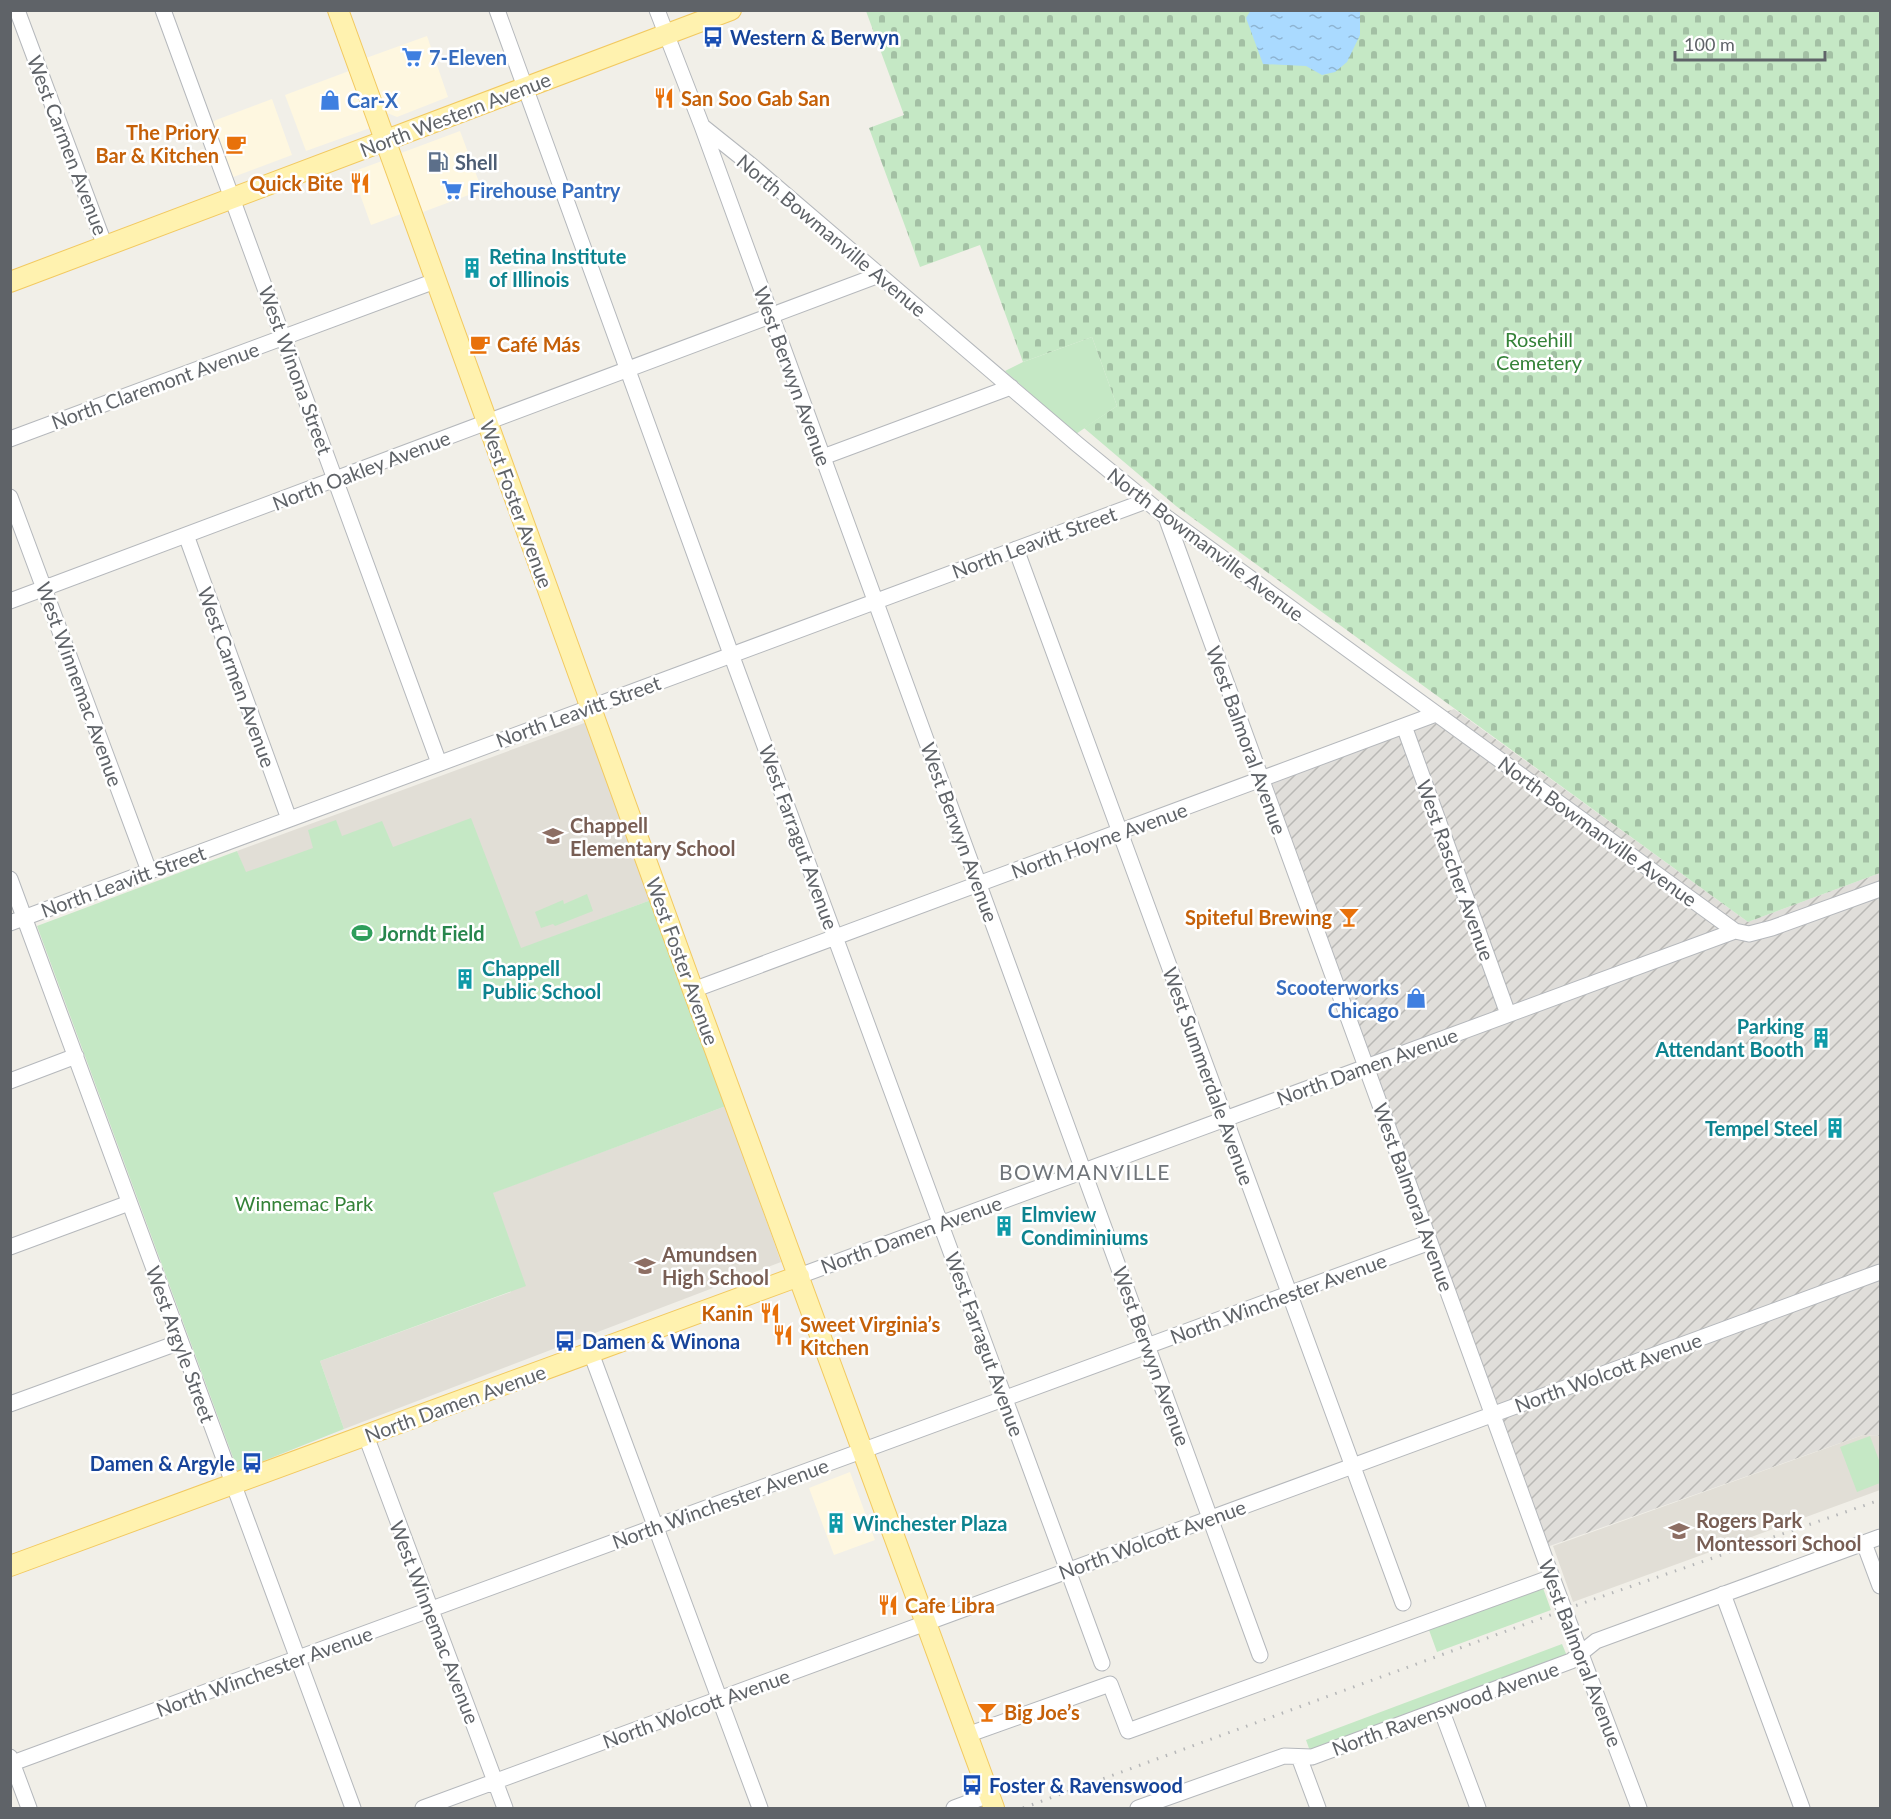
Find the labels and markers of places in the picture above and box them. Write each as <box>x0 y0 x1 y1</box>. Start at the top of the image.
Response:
bus stop icon: Western & Berwyn <box>701 25 725 49</box>
place label: Western & Berwyn <box>730 25 899 49</box>
supermarket icon: 7-Eleven <box>400 45 424 69</box>
place label: 7-Eleven <box>429 45 507 69</box>
restaurant icon: San Soo Gab San <box>652 86 676 110</box>
place label: San Soo Gab San <box>681 86 830 110</box>
shop icon: Car-X <box>318 88 342 112</box>
place label: Car-X <box>347 88 399 112</box>
place label: The Priory Bar & Kitchen <box>96 120 219 167</box>
cafe icon: The Priory Bar & Kitchen <box>224 132 248 156</box>
fuel station icon: Shell <box>426 150 450 174</box>
place label: Shell <box>455 150 498 174</box>
place label: Quick Bite <box>249 171 343 195</box>
restaurant icon: Quick Bite <box>348 171 372 195</box>
supermarket icon: Firehouse Pantry <box>440 178 464 202</box>
place label: Firehouse Pantry <box>469 178 621 202</box>
place label: Retina Institute of Illinois <box>489 244 627 291</box>
building icon: Retina Institute of Illinois <box>460 256 484 280</box>
cafe icon: Café Más <box>468 332 492 356</box>
place label: Café Más <box>497 332 580 356</box>
place label: Chappell Elementary School <box>570 813 735 860</box>
school or university icon: Chappell Elementary School <box>541 824 565 848</box>
place label: Spiteful Brewing <box>1185 905 1332 929</box>
bar icon: Spiteful Brewing <box>1337 905 1361 929</box>
sports icon: Jorndt Field <box>350 921 374 945</box>
place label: Jorndt Field <box>379 921 485 945</box>
place label: Chappell Public School <box>482 956 601 1003</box>
building icon: Chappell Public School <box>453 967 477 991</box>
place label: Scooterworks Chicago <box>1276 975 1399 1022</box>
shop icon: Scooterworks Chicago <box>1404 986 1428 1010</box>
place label: Parking Attendant Booth <box>1654 1014 1804 1061</box>
building icon: Parking Attendant Booth <box>1809 1026 1833 1050</box>
place label: Tempel Steel <box>1705 1116 1818 1140</box>
building icon: Tempel Steel <box>1823 1116 1847 1140</box>
place label: Elmview Condiminiums <box>1021 1202 1148 1249</box>
building icon: Elmview Condiminiums <box>992 1214 1016 1238</box>
place label: Amundsen High School <box>661 1242 769 1289</box>
school or university icon: Amundsen High School <box>633 1254 657 1278</box>
place label: Kanin <box>702 1301 753 1325</box>
restaurant icon: Kanin <box>758 1301 782 1325</box>
place label: Sweet Virginia’s Kitchen <box>800 1312 940 1359</box>
restaurant icon: Sweet Virginia’s Kitchen <box>771 1323 795 1347</box>
bus stop icon: Damen & Winona <box>553 1329 577 1353</box>
place label: Damen & Winona <box>582 1329 740 1353</box>
place label: Damen & Argyle <box>90 1451 235 1475</box>
bus stop icon: Damen & Argyle <box>240 1451 264 1475</box>
place label: Rogers Park Montessori School <box>1696 1508 1862 1555</box>
building icon: Winchester Plaza <box>824 1511 848 1535</box>
place label: Winchester Plaza <box>853 1511 1007 1535</box>
school or university icon: Rogers Park Montessori School <box>1667 1519 1691 1543</box>
restaurant icon: Cafe Libra <box>876 1593 900 1617</box>
place label: Cafe Libra <box>905 1593 995 1617</box>
bar icon: Big Joe’s <box>975 1700 999 1724</box>
place label: Big Joe’s <box>1004 1700 1080 1724</box>
bus stop icon: Foster & Ravenswood <box>960 1773 984 1797</box>
place label: Foster & Ravenswood <box>989 1773 1183 1797</box>

